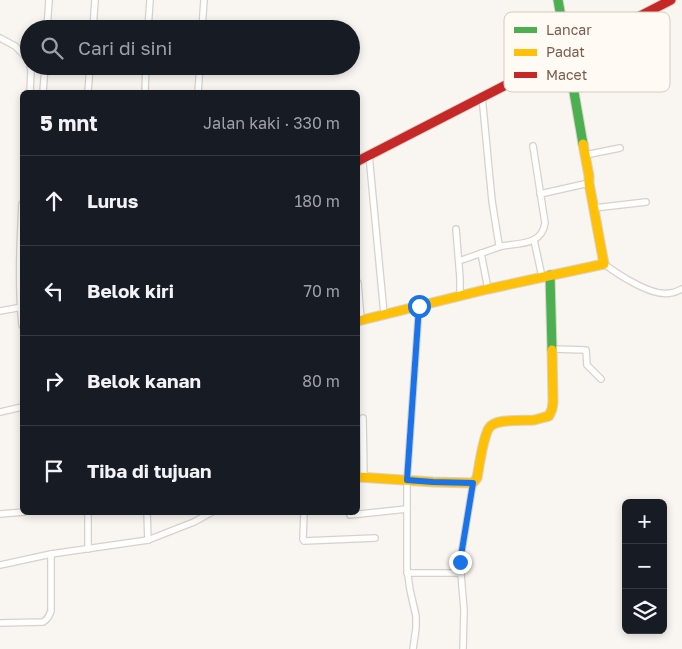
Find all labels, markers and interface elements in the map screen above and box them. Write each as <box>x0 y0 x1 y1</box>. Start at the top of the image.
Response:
legend <box>504 12 670 92</box>
search box <box>20 20 360 75</box>
text: Lancar <box>546 21 592 38</box>
icon: search <box>38 34 66 62</box>
text: Cari di sini <box>78 36 172 59</box>
text: Padat <box>546 43 585 60</box>
text: Macet <box>546 66 587 83</box>
text: 5 mnt <box>40 110 98 136</box>
text: Jalan kaki · 330 m <box>203 113 340 133</box>
icon: ahead <box>40 187 68 215</box>
text: Lurus <box>87 189 138 212</box>
text: 180 m <box>294 191 340 211</box>
icon: left <box>40 277 68 305</box>
text: Belok kiri <box>87 279 174 302</box>
text: 70 m <box>303 281 340 301</box>
route start <box>408 295 431 318</box>
icon: right <box>40 367 68 395</box>
text: Belok kanan <box>87 369 201 392</box>
text: 80 m <box>302 371 340 391</box>
icon: arrive <box>40 457 68 485</box>
text: Tiba di tujuan <box>87 459 212 482</box>
map controls <box>622 499 667 634</box>
button: + <box>622 499 667 544</box>
button: − <box>622 544 667 589</box>
route end <box>449 551 472 574</box>
button: layers <box>622 589 667 634</box>

